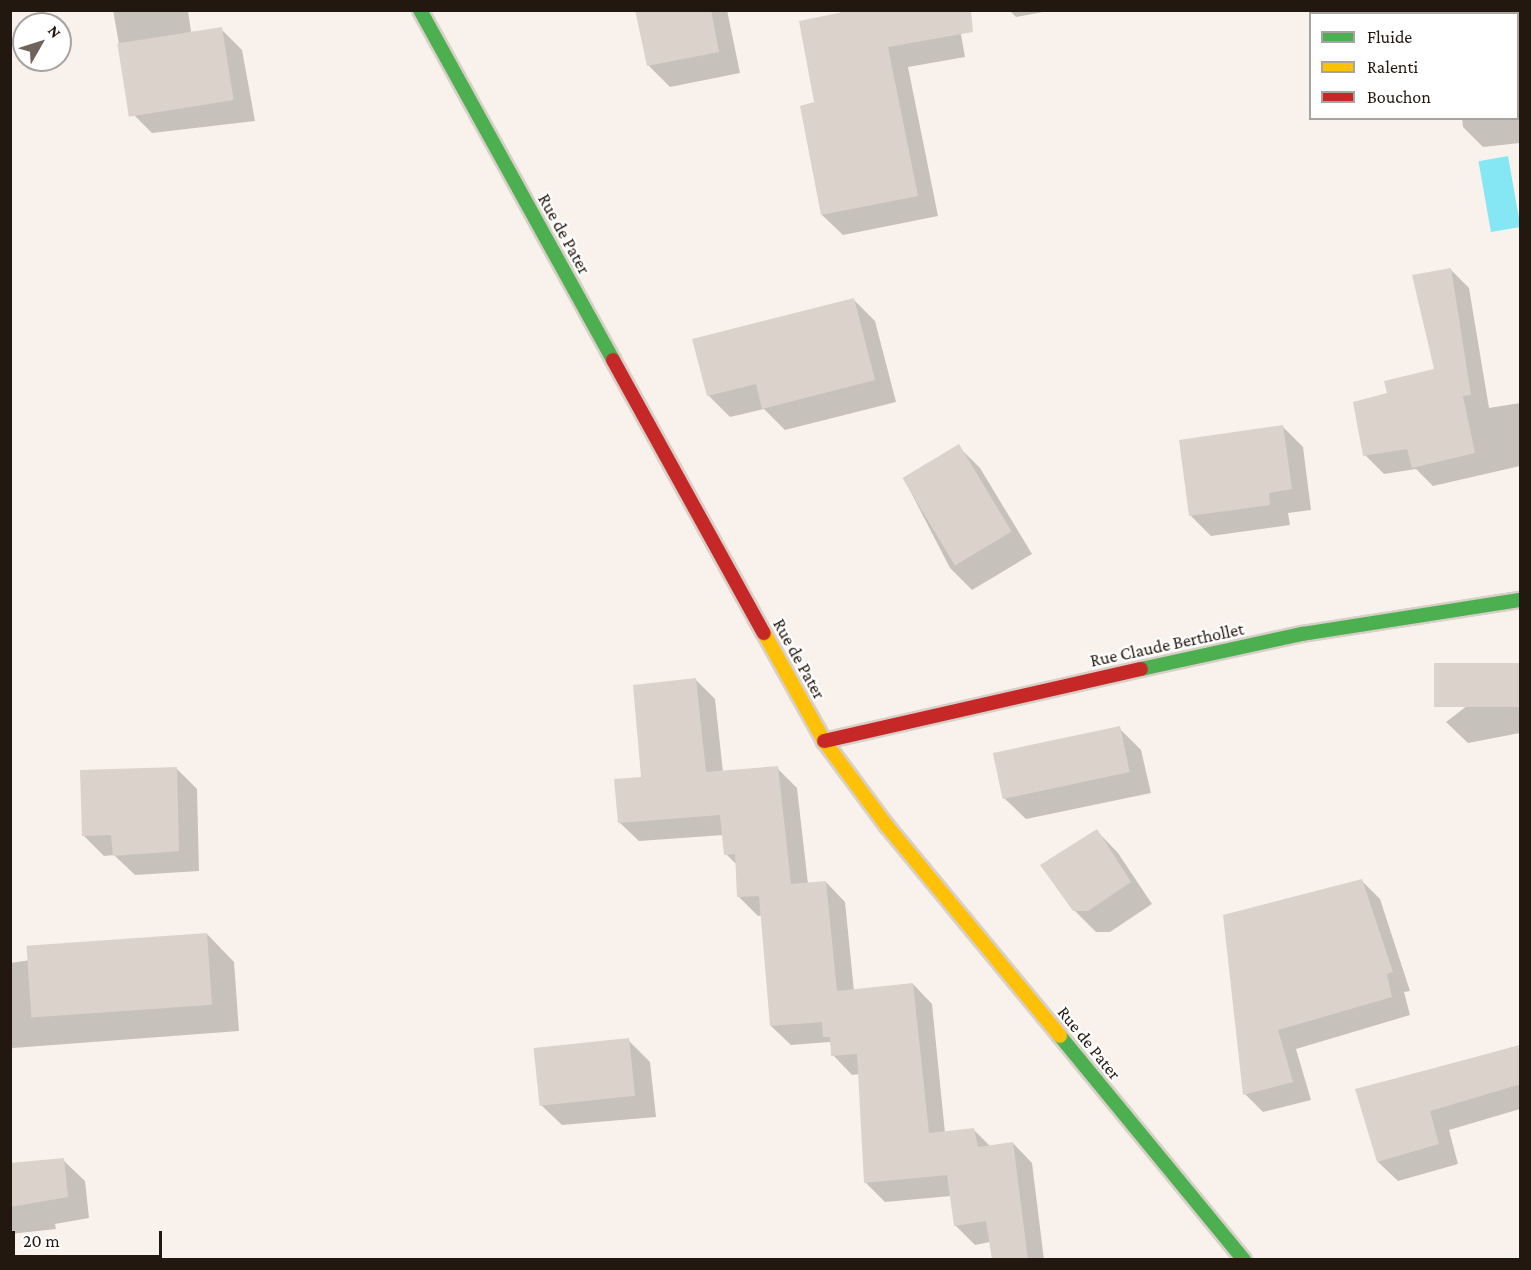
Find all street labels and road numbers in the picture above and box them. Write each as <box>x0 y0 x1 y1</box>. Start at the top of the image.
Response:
street label: Rue de Pater <box>533 190 595 278</box>
street label: Rue de Pater <box>768 615 830 703</box>
street label: Rue Claude Berthollet <box>1088 618 1246 672</box>
street label: Rue de Pater <box>1053 1002 1125 1084</box>

